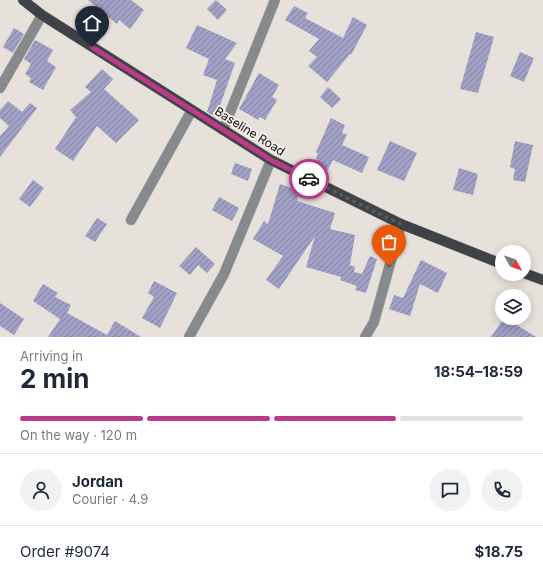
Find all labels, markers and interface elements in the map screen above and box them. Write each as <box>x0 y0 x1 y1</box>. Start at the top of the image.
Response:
pin <box>75 6 109 47</box>
icon: home <box>81 12 103 34</box>
street label: Baseline Road <box>212 103 288 159</box>
courier <box>289 159 329 199</box>
icon: car <box>298 168 320 190</box>
pin <box>372 225 406 266</box>
icon: bag <box>378 231 400 253</box>
north arrow <box>495 245 531 281</box>
map controls <box>495 245 531 325</box>
button: layers <box>495 289 531 325</box>
text: Arriving in <box>20 348 83 364</box>
text: 18:54–18:59 <box>434 362 523 381</box>
text: 2 min <box>20 363 90 394</box>
text: On the way · 120 m <box>20 427 137 443</box>
button: person <box>20 469 62 511</box>
button: chat <box>429 469 471 511</box>
button: phone <box>481 469 523 511</box>
text: Jordan <box>72 472 123 491</box>
text: Courier · 4.9 <box>72 491 148 507</box>
text: Order #9074 <box>20 542 110 561</box>
text: $18.75 <box>474 542 523 561</box>

